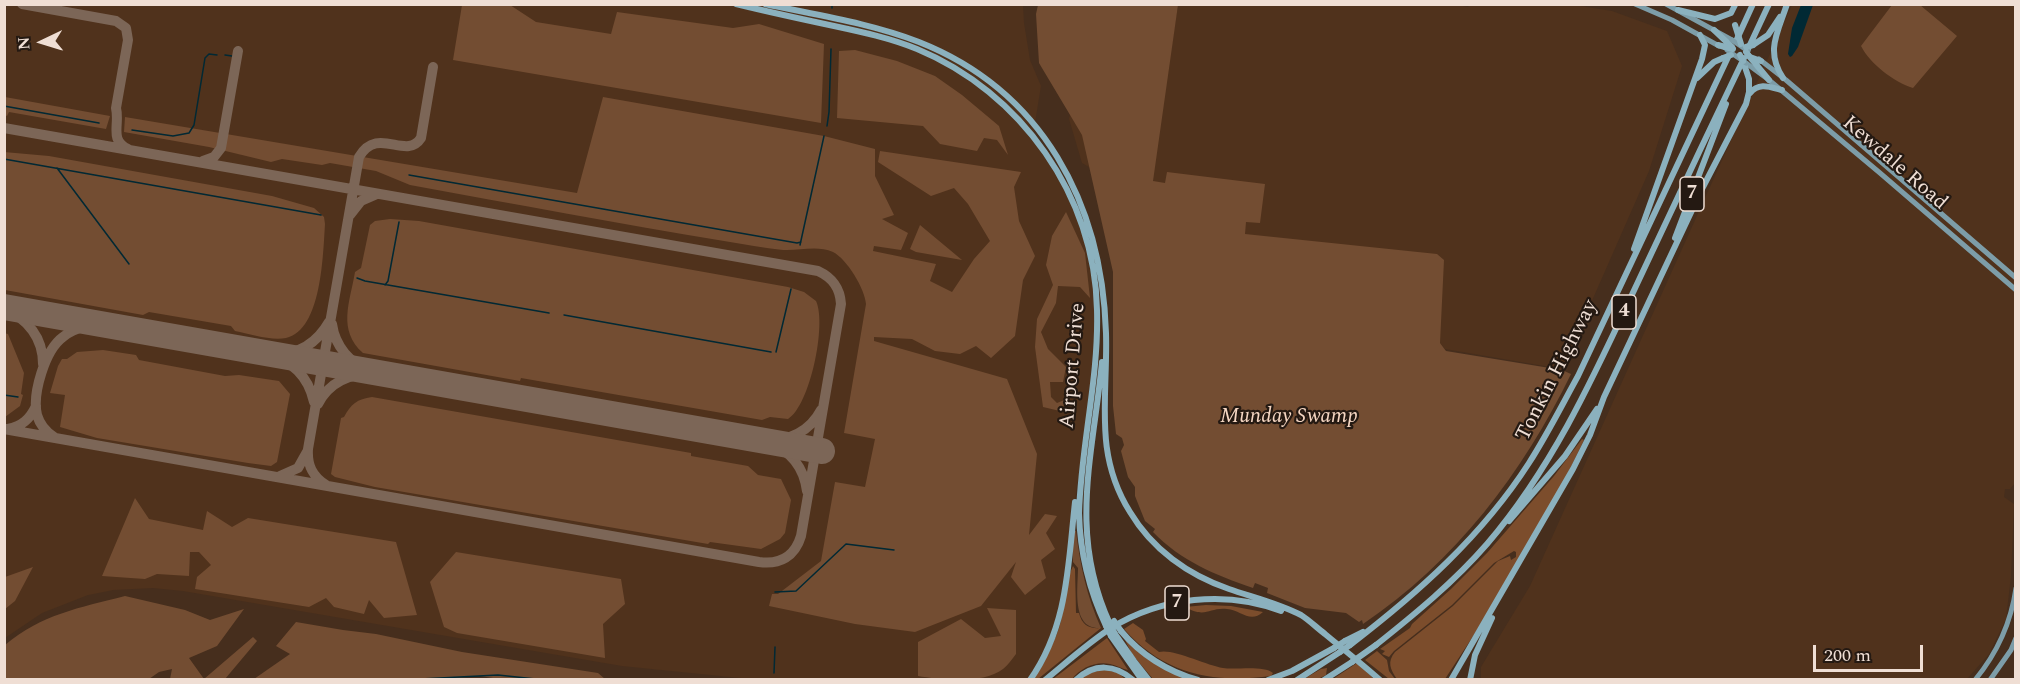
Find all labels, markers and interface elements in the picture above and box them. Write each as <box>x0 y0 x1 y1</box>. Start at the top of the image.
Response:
north arrow <box>12 12 72 72</box>
text: N <box>12 36 36 51</box>
street label: Kewdale Road <box>1836 111 1952 217</box>
road number: 7 <box>1680 177 1704 211</box>
road number: 4 <box>1612 295 1636 329</box>
street label: Tonkin Highway <box>1512 296 1604 446</box>
street label: Airport Drive <box>1056 302 1092 430</box>
park label: Munday Swamp <box>1220 405 1358 431</box>
road number: 7 <box>1165 586 1189 620</box>
scale bar <box>1816 633 1926 671</box>
text: 200 m <box>1824 642 1871 669</box>

